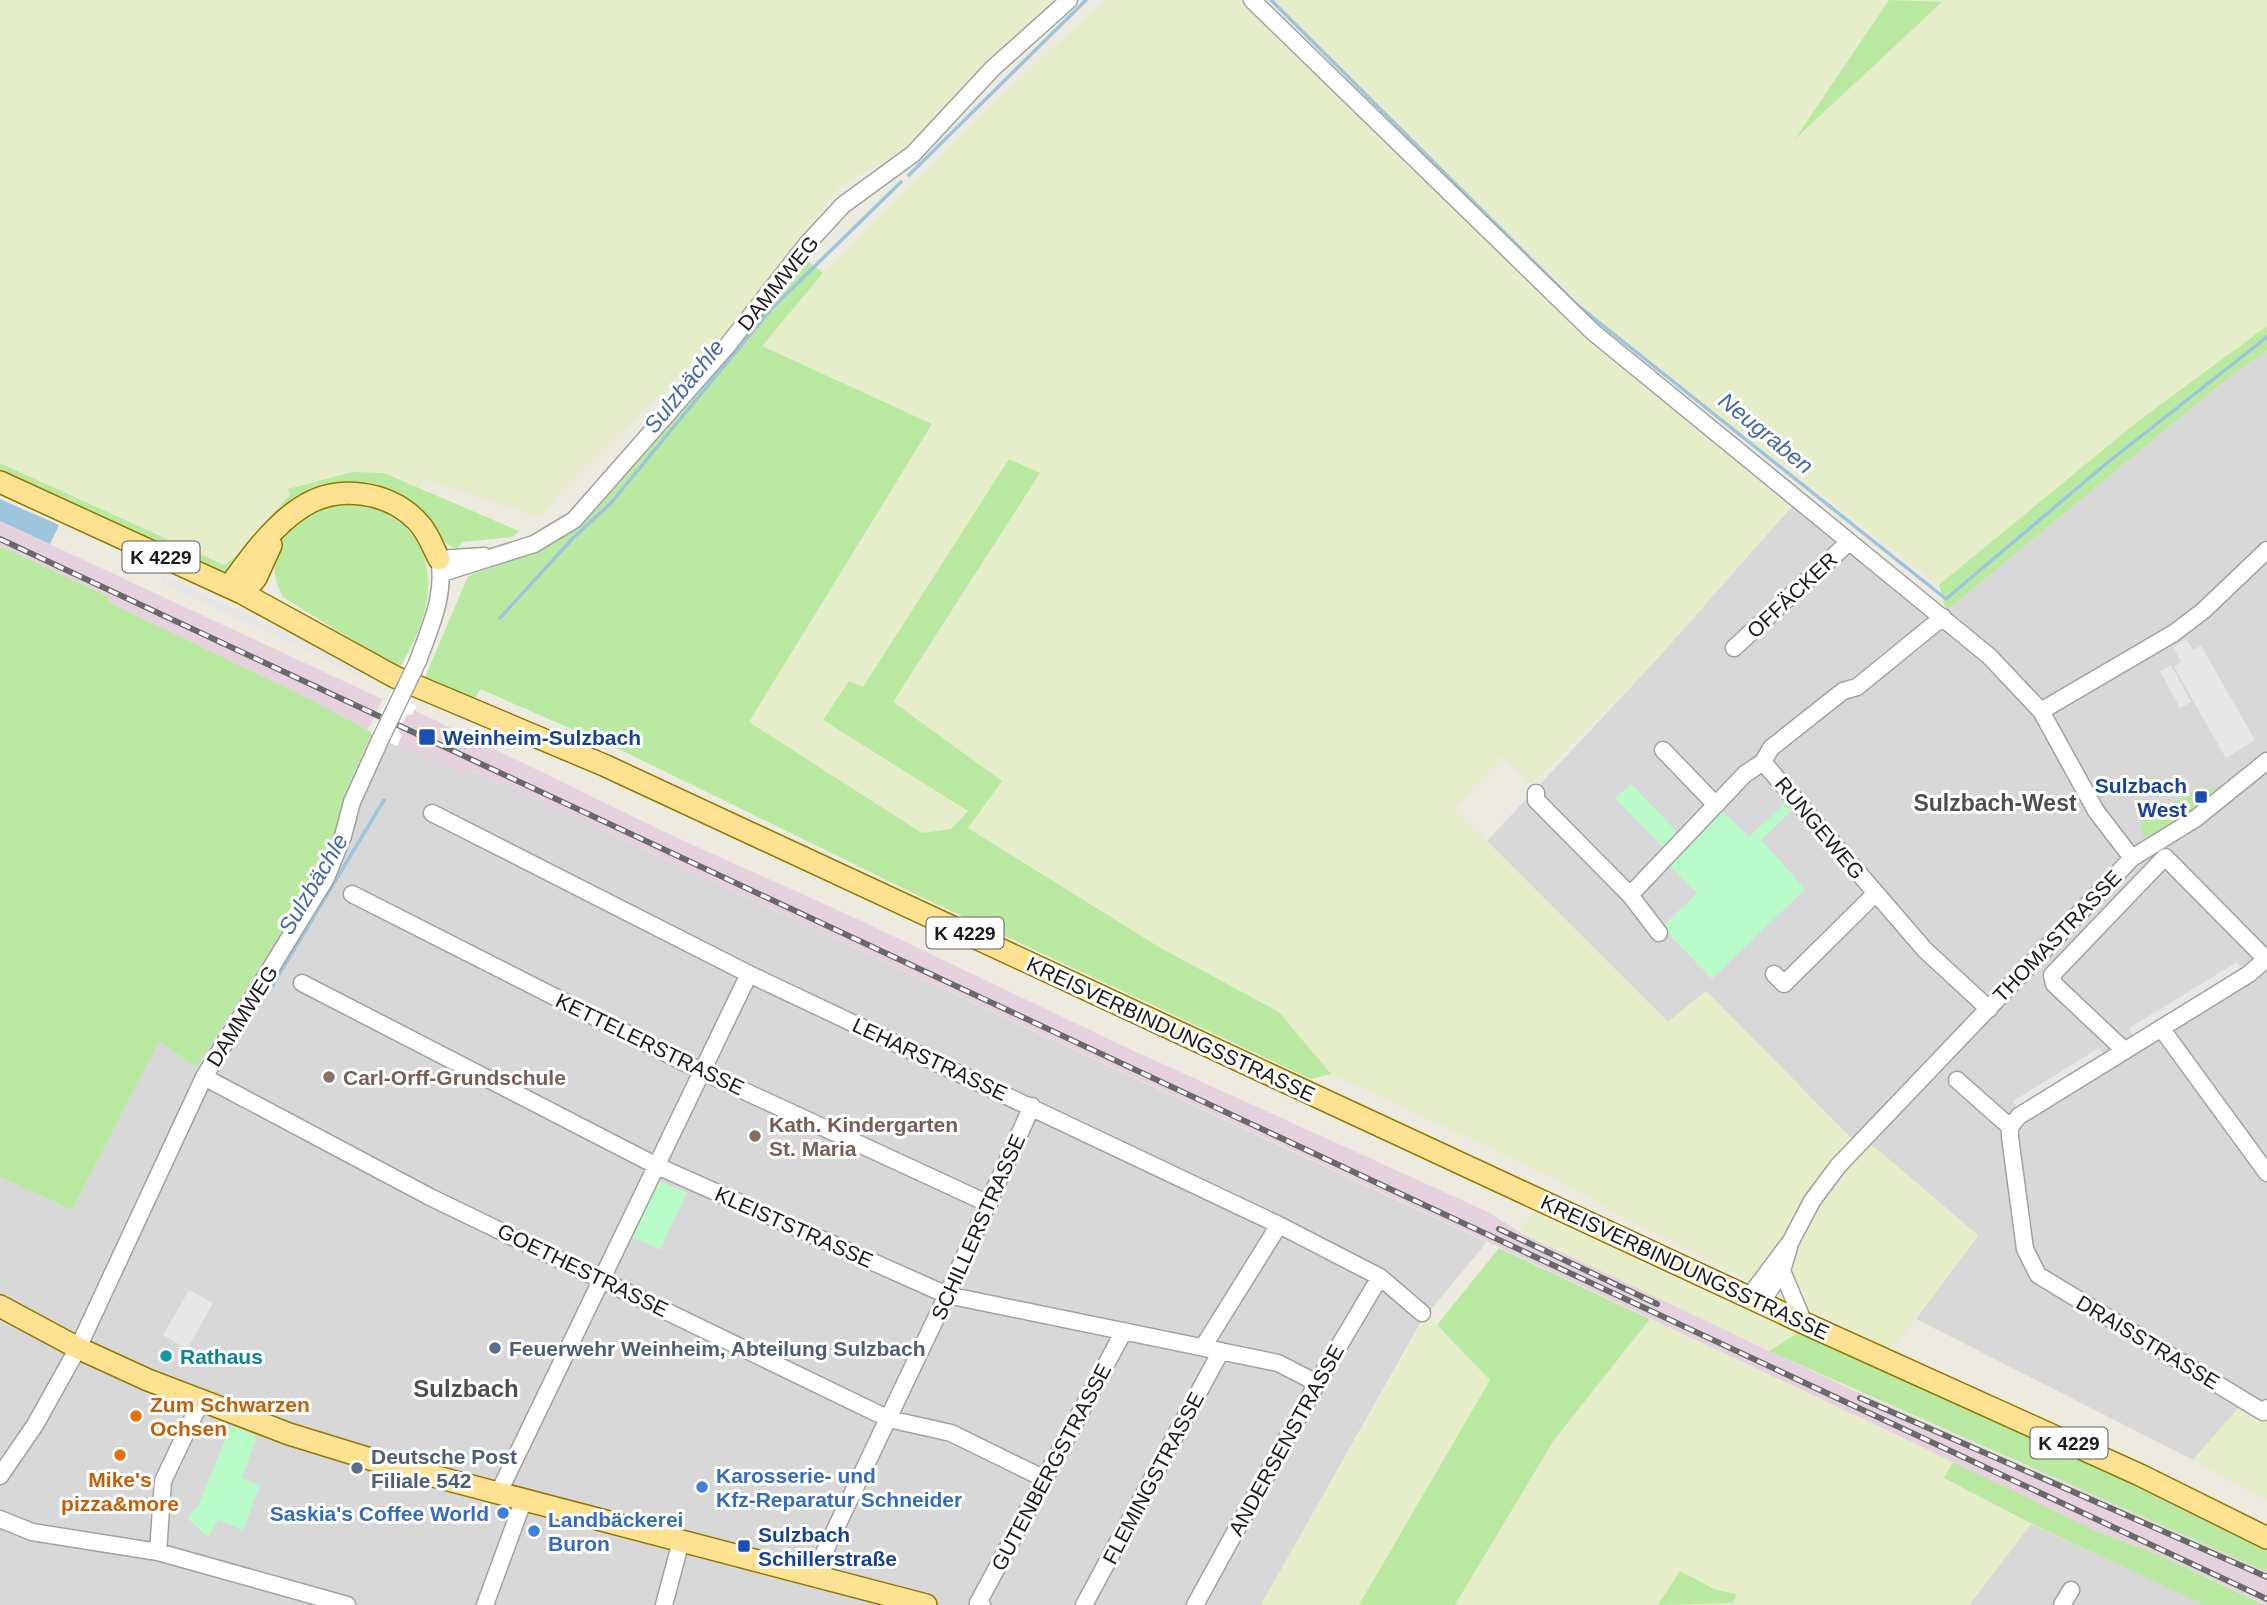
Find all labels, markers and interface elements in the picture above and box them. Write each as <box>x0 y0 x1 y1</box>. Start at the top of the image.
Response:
street label: DAMMWEG <box>733 231 823 335</box>
water label: Sulzbächle <box>638 334 730 438</box>
water label: Neugraben <box>1714 387 1818 479</box>
road number: K 4229 <box>122 542 200 572</box>
street label: OFFÄCKER <box>1742 548 1842 642</box>
place label: Weinheim-Sulzbach <box>443 726 641 749</box>
marker: Weinheim-Sulzbach <box>417 727 437 747</box>
street label: RUNGEWEG <box>1771 772 1869 884</box>
place label: Sulzbach West <box>2095 774 2187 821</box>
marker: Sulzbach West <box>2193 789 2209 805</box>
district label: Sulzbach-West <box>1913 790 2077 816</box>
water label: Sulzbächle <box>273 829 353 939</box>
street label: THOMASTRASSE <box>1988 865 2126 1007</box>
road number: K 4229 <box>926 917 1004 948</box>
street label: KREISVERBINDUNGSSTRASSE <box>1023 952 1319 1106</box>
street label: DAMMWEG <box>202 961 282 1071</box>
street label: KETTELERSTRASSE <box>552 988 748 1100</box>
street label: LEHARSTRASSE <box>849 1013 1011 1105</box>
place label: Carl-Orff-Grundschule <box>343 1066 566 1089</box>
marker: Carl-Orff-Grundschule <box>321 1069 337 1085</box>
place label: Kath. Kindergarten St. Maria <box>769 1113 958 1160</box>
marker: Kath. Kindergarten St. Maria <box>747 1128 763 1144</box>
street label: SCHILLERSTRASSE <box>927 1131 1029 1323</box>
street label: KLEISTSTRASSE <box>711 1182 877 1272</box>
street label: KREISVERBINDUNGSSTRASSE <box>1537 1190 1833 1344</box>
street label: GOETHESTRASSE <box>494 1219 672 1321</box>
street label: DRAISSTRASSE <box>2073 1290 2223 1394</box>
place label: Feuerwehr Weinheim, Abteilung Sulzbach <box>509 1337 926 1360</box>
marker: Feuerwehr Weinheim, Abteilung Sulzbach <box>487 1340 503 1356</box>
street label: ANDERSENSTRASSE <box>1224 1341 1348 1539</box>
place label: Rathaus <box>180 1345 263 1368</box>
marker: Rathaus <box>158 1348 174 1364</box>
street label: GUTENBERGSTRASSE <box>987 1360 1115 1574</box>
district label: Sulzbach <box>413 1375 519 1402</box>
street label: FLEMINGSTRASSE <box>1098 1388 1208 1568</box>
place label: Zum Schwarzen Ochsen <box>150 1393 310 1440</box>
marker: Zum Schwarzen Ochsen <box>128 1408 144 1424</box>
road number: K 4229 <box>2030 1428 2108 1458</box>
place label: Deutsche Post Filiale 542 <box>371 1445 517 1492</box>
marker: Mike's pizza&more <box>112 1447 128 1463</box>
marker: Deutsche Post Filiale 542 <box>349 1460 365 1476</box>
place label: Karosserie- und Kfz-Reparatur Schneider <box>716 1464 962 1511</box>
place label: Mike's pizza&more <box>61 1468 179 1515</box>
marker: Karosserie- und Kfz-Reparatur Schneider <box>694 1479 710 1495</box>
place label: Saskia's Coffee World <box>270 1502 489 1525</box>
marker: Saskia's Coffee World <box>495 1505 511 1521</box>
place label: Landbäckerei Buron <box>548 1508 683 1555</box>
marker: Landbäckerei Buron <box>526 1523 542 1539</box>
place label: Sulzbach Schillerstraße <box>758 1523 897 1570</box>
marker: Sulzbach Schillerstraße <box>736 1538 752 1554</box>

